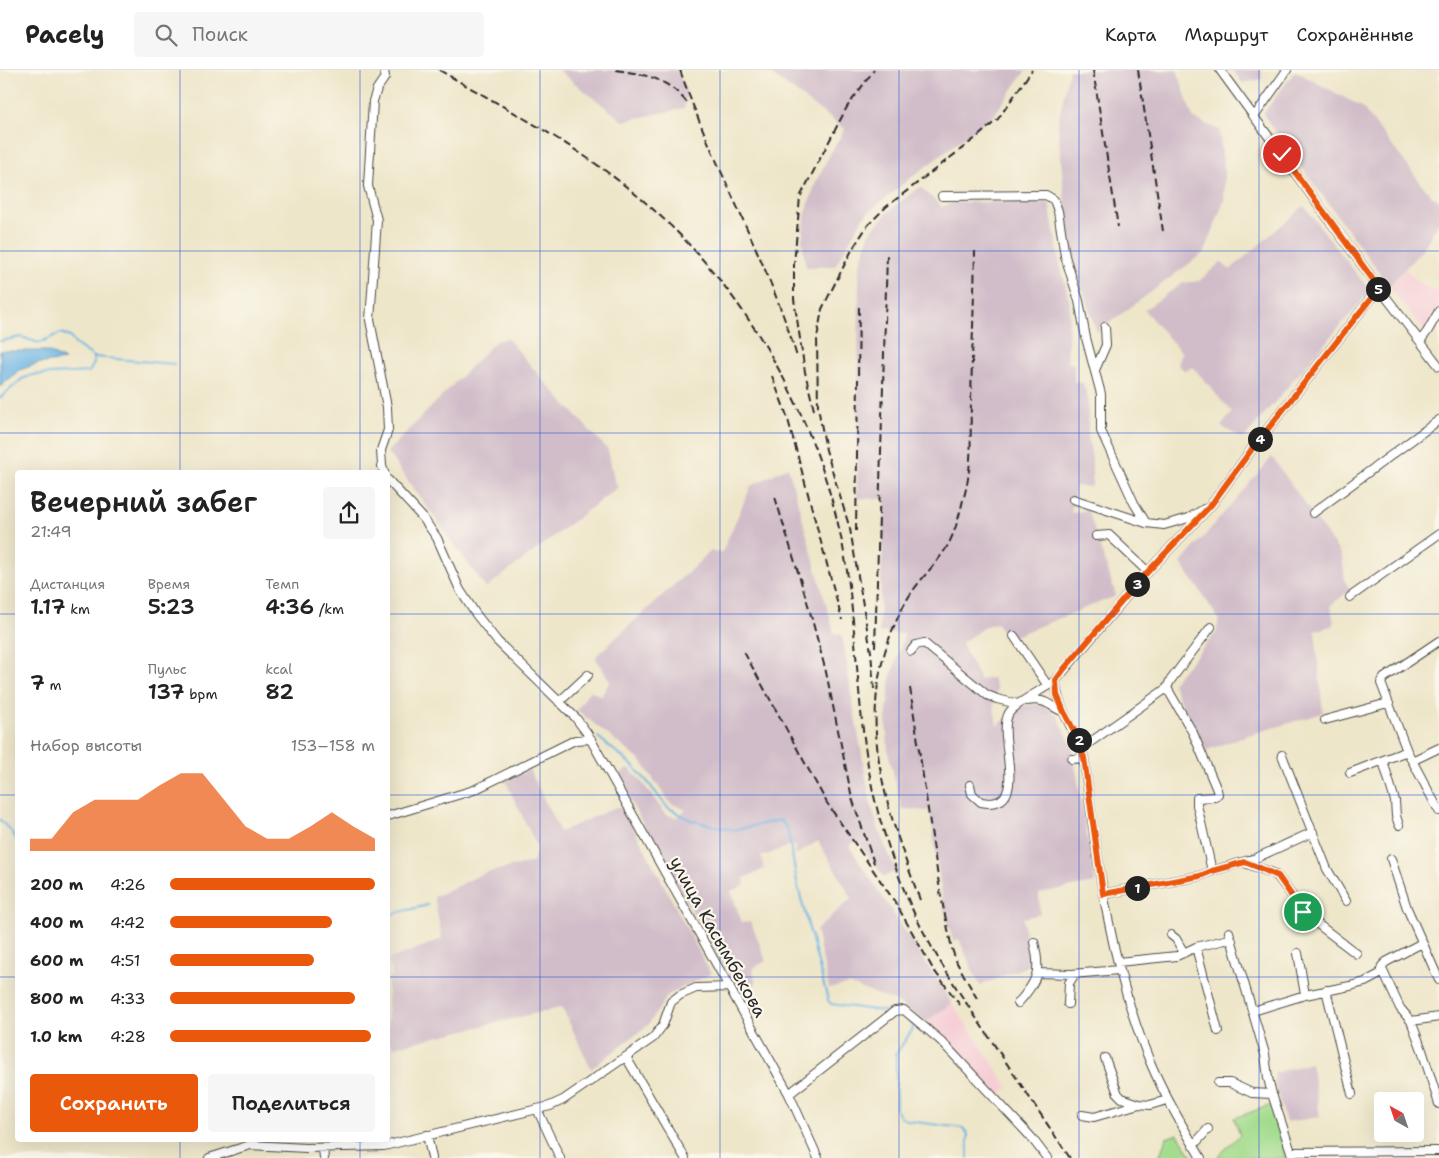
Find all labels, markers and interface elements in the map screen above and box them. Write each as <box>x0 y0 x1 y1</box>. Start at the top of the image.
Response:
search box <box>134 12 484 57</box>
text: Pacely <box>25 19 104 51</box>
icon: search <box>152 21 180 49</box>
text: Поиск <box>192 22 248 47</box>
text: Карта <box>1105 23 1156 47</box>
text: Маршрут <box>1184 23 1268 47</box>
text: Сохранённые <box>1296 23 1414 47</box>
pin <box>1261 133 1303 175</box>
icon: check <box>1268 140 1296 168</box>
pin: 5 <box>1366 276 1390 302</box>
text: 5 <box>1374 280 1383 298</box>
pin: 4 <box>1248 426 1272 452</box>
text: 4 <box>1256 430 1265 448</box>
text: Вечерний забег <box>30 483 257 521</box>
button: share <box>323 487 375 539</box>
text: 21:49 <box>30 521 72 542</box>
pin: 3 <box>1124 572 1150 596</box>
text: Дистанция <box>30 575 105 593</box>
text: Время <box>148 575 190 593</box>
text: Темп <box>265 575 299 593</box>
text: 3 <box>1133 575 1142 593</box>
text: 1.17 <box>30 593 65 621</box>
text: 5:23 <box>148 593 195 621</box>
text: 4:36 <box>265 593 314 621</box>
text: km <box>65 600 90 618</box>
text: /km <box>314 600 344 618</box>
text: Пульс <box>148 660 187 678</box>
text: kcal <box>265 660 293 678</box>
text: 7 <box>30 669 45 697</box>
text: m <box>45 676 62 694</box>
text: 137 <box>148 678 185 706</box>
text: 82 <box>265 678 294 706</box>
text: bpm <box>185 685 218 703</box>
pin: 2 <box>1066 728 1092 752</box>
text: 2 <box>1075 731 1084 749</box>
text: Набор высоты <box>30 735 142 756</box>
text: 153–158 m <box>291 735 375 756</box>
street label: улица Касымбекова <box>664 852 772 1022</box>
text: 200 m <box>30 874 83 895</box>
text: 4:26 <box>110 874 146 895</box>
pin: 1 <box>1124 876 1150 900</box>
text: 1 <box>1134 879 1141 897</box>
pin <box>1282 891 1324 933</box>
icon: arrive <box>1289 898 1317 926</box>
text: 400 m <box>30 912 84 933</box>
text: 4:42 <box>110 912 145 933</box>
text: 600 m <box>30 950 84 971</box>
text: 4:51 <box>110 950 140 971</box>
text: 800 m <box>30 988 84 1009</box>
text: 4:33 <box>110 988 146 1009</box>
text: 1.0 km <box>30 1026 82 1047</box>
text: 4:28 <box>110 1026 146 1047</box>
button: Сохранить <box>30 1074 198 1132</box>
button: Поделиться <box>208 1074 375 1132</box>
north arrow <box>1374 1092 1424 1142</box>
map controls <box>1374 1092 1424 1142</box>

